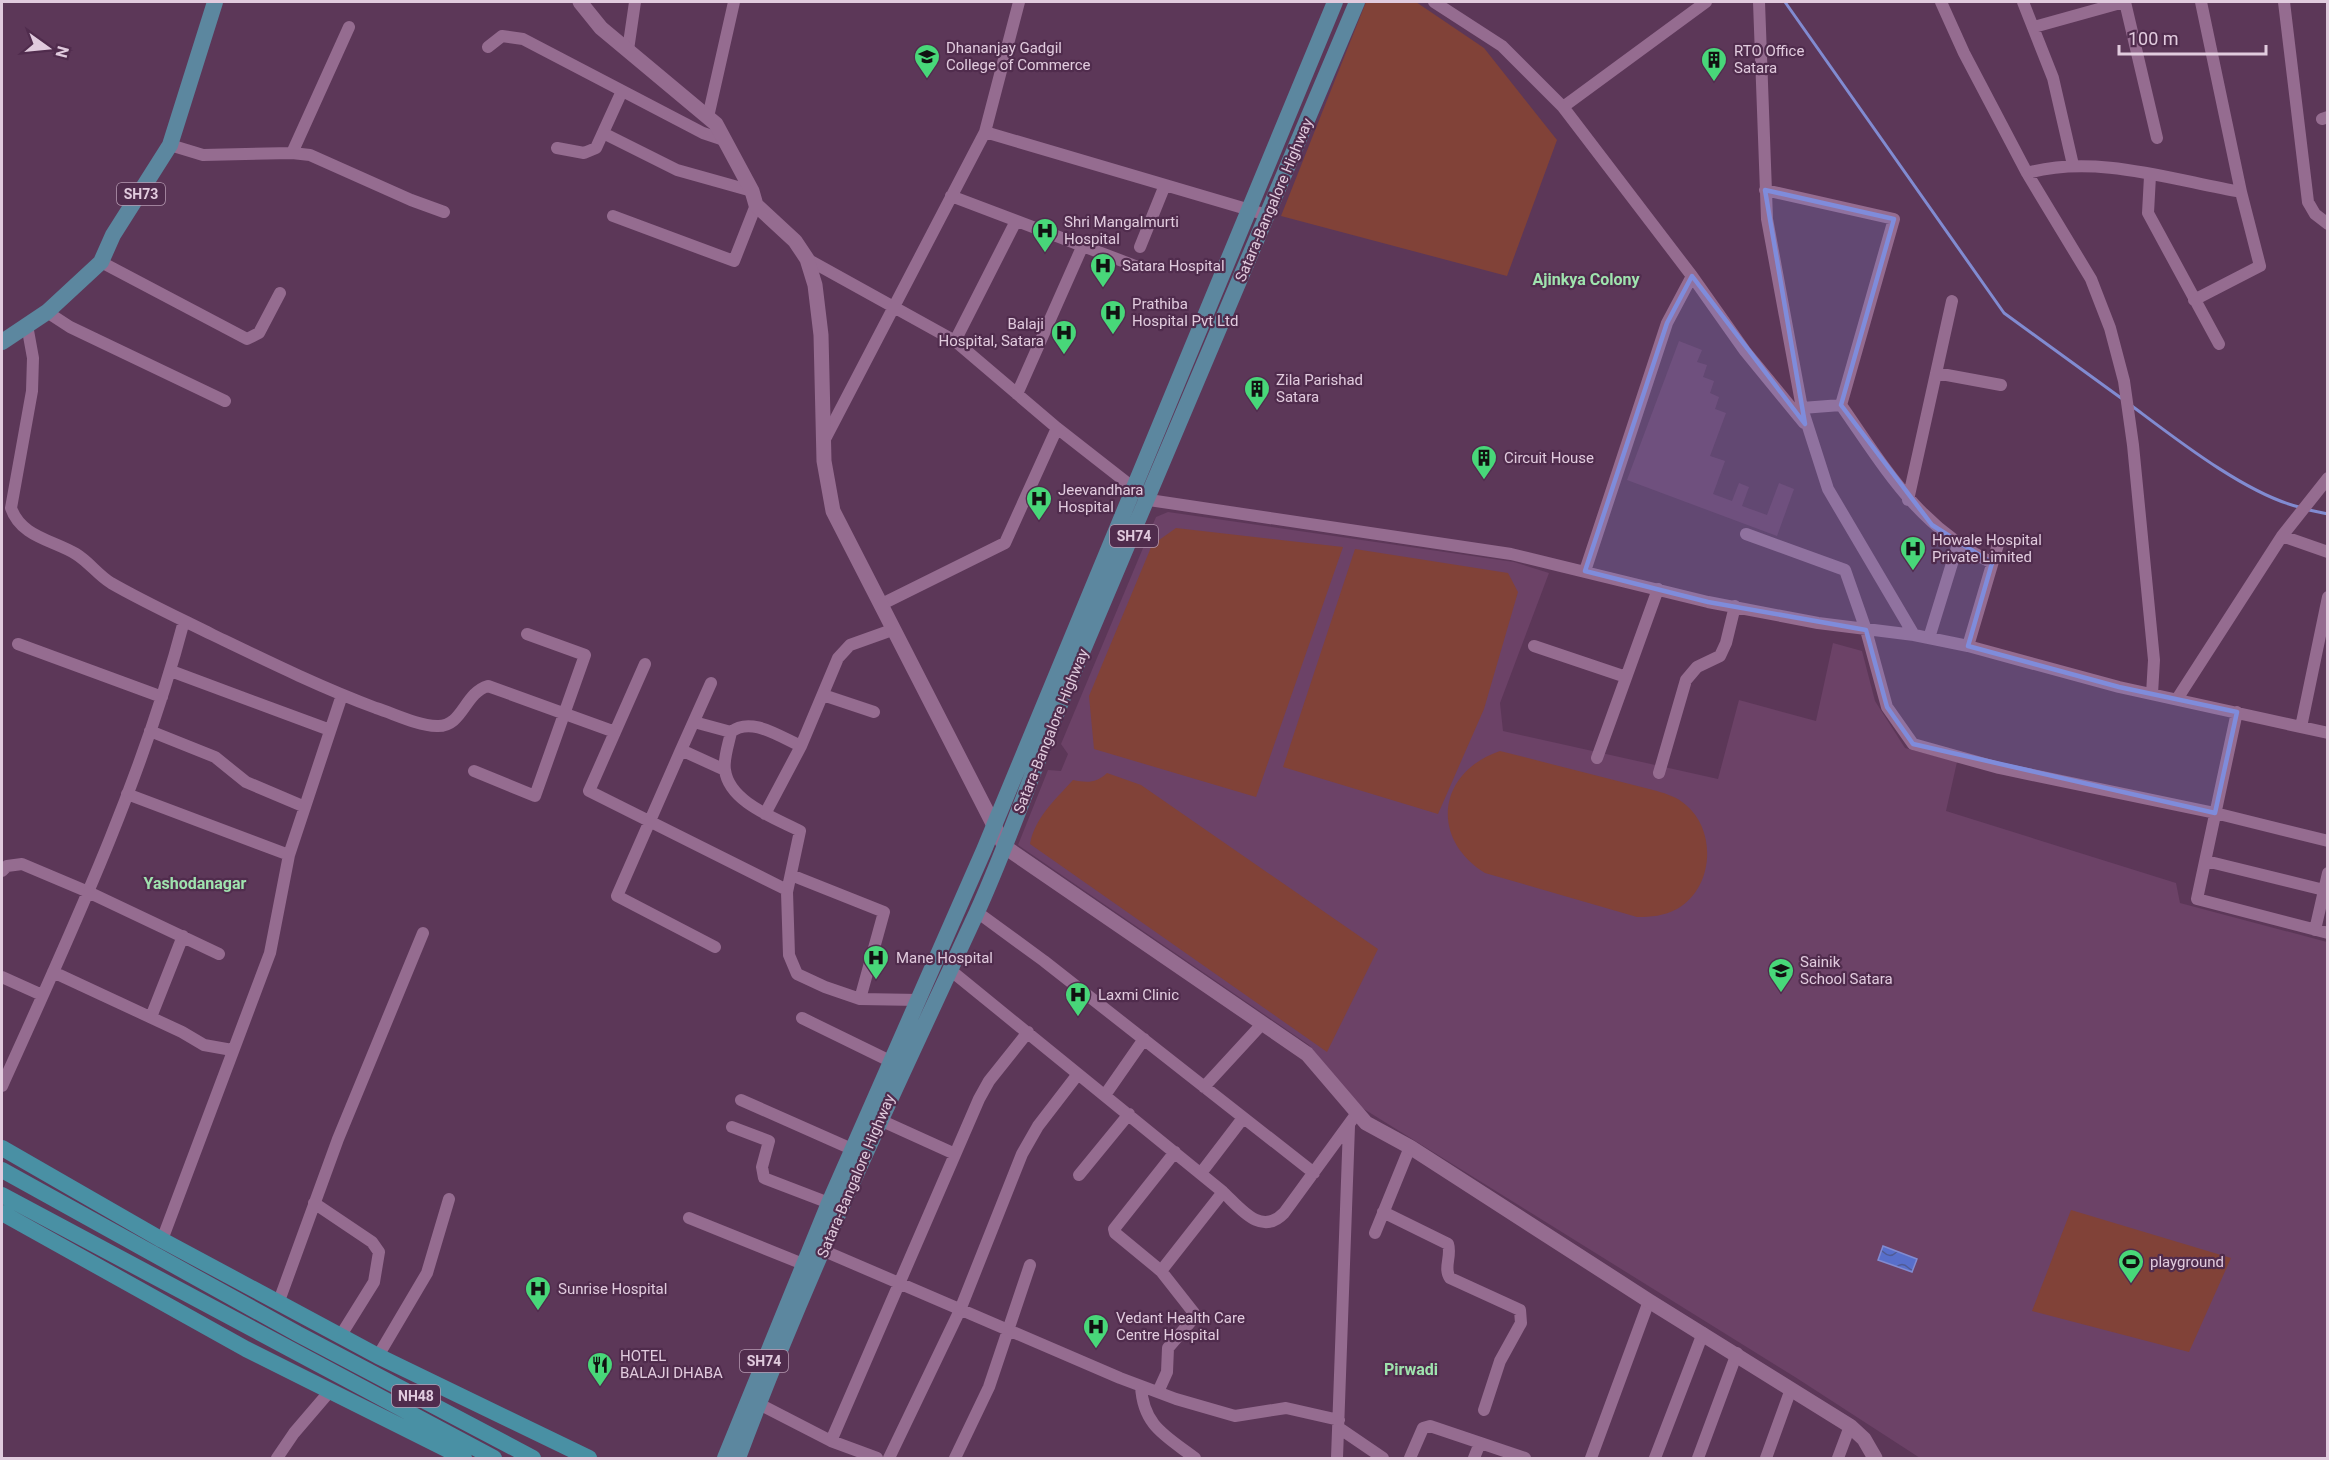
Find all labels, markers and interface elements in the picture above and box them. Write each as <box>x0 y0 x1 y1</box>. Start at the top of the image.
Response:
north arrow <box>18 18 78 78</box>
scale bar <box>2119 18 2266 56</box>
text: 100 m <box>2128 28 2179 49</box>
place label: Dhananjay Gadgil College of Commerce <box>946 39 1091 74</box>
school or university icon: Dhananjay Gadgil College of Commerce <box>912 42 942 80</box>
place label: RTO Office Satara <box>1734 42 1804 77</box>
text: N <box>51 44 73 60</box>
building icon: RTO Office Satara <box>1699 45 1729 83</box>
street label: Satara-Bangalore Highway <box>1231 116 1317 284</box>
road number: SH73 <box>117 183 165 205</box>
place label: Shri Mangalmurti Hospital <box>1064 213 1179 248</box>
hospital icon: Shri Mangalmurti Hospital <box>1030 216 1060 254</box>
hospital icon: Satara Hospital <box>1088 251 1118 289</box>
place label: Satara Hospital <box>1122 257 1225 275</box>
district label: Ajinkya Colony <box>1533 270 1640 289</box>
place label: Prathiba Hospital Pvt Ltd <box>1132 295 1238 330</box>
hospital icon: Prathiba Hospital Pvt Ltd <box>1098 298 1128 336</box>
place label: Balaji Hospital, Satara <box>938 315 1044 350</box>
hospital icon: Balaji Hospital, Satara <box>1049 318 1079 356</box>
place label: Zila Parishad Satara <box>1276 371 1363 406</box>
building icon: Zila Parishad Satara <box>1242 374 1272 412</box>
building icon: Circuit House <box>1469 443 1499 481</box>
place label: Circuit House <box>1504 449 1594 467</box>
place label: Jeevandhara Hospital <box>1058 481 1144 516</box>
hospital icon: Jeevandhara Hospital <box>1024 484 1054 522</box>
road number: SH74 <box>1110 525 1158 547</box>
place label: Howale Hospital Private Limited <box>1932 531 2042 566</box>
hospital icon: Howale Hospital Private Limited <box>1898 534 1928 572</box>
street label: Satara-Bangalore Highway <box>1010 646 1092 816</box>
district label: Yashodanagar <box>144 874 247 893</box>
hospital icon: Mane Hospital <box>861 943 891 981</box>
place label: Mane Hospital <box>896 949 993 967</box>
place label: Sainik School Satara <box>1800 953 1893 988</box>
school or university icon: Sainik School Satara <box>1766 956 1796 994</box>
hospital icon: Laxmi Clinic <box>1063 980 1093 1018</box>
place label: Laxmi Clinic <box>1098 986 1179 1004</box>
street label: Satara-Bangalore Highway <box>813 1092 899 1260</box>
sports icon: playground <box>2116 1247 2146 1285</box>
place label: playground <box>2150 1253 2224 1271</box>
hospital icon: Sunrise Hospital <box>523 1274 553 1312</box>
place label: Sunrise Hospital <box>558 1280 667 1298</box>
place label: Vedant Health Care Centre Hospital <box>1116 1309 1245 1344</box>
hospital icon: Vedant Health Care Centre Hospital <box>1081 1312 1111 1350</box>
place label: HOTEL BALAJI DHABA <box>620 1347 723 1382</box>
restaurant icon: HOTEL BALAJI DHABA <box>585 1350 615 1388</box>
road number: SH74 <box>740 1350 788 1372</box>
district label: Pirwadi <box>1384 1360 1438 1379</box>
road number: NH48 <box>392 1385 440 1407</box>

